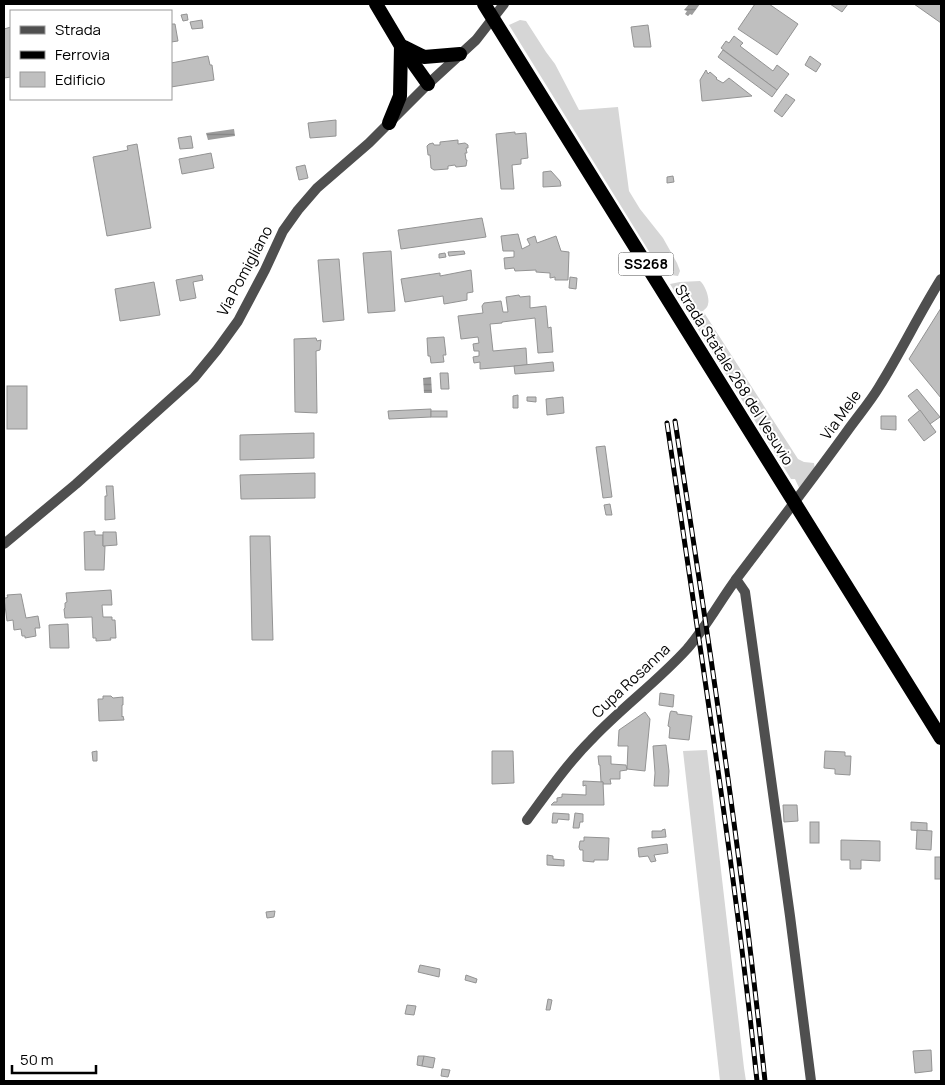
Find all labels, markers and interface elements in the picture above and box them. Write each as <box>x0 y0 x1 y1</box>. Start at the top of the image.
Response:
legend <box>10 10 172 100</box>
text: Strada <box>55 19 101 40</box>
text: Ferrovia <box>55 44 110 65</box>
text: Edificio <box>55 69 106 90</box>
street label: Via Pomigliano <box>212 222 277 320</box>
road number: SS268 <box>618 252 674 276</box>
street label: Strada Statale 268 del Vesuvio <box>670 280 799 469</box>
street label: Via Mele <box>815 385 866 444</box>
street label: Cupa Rosanna <box>587 639 675 723</box>
scale bar <box>12 1042 96 1074</box>
text: 50 m <box>20 1049 54 1070</box>

